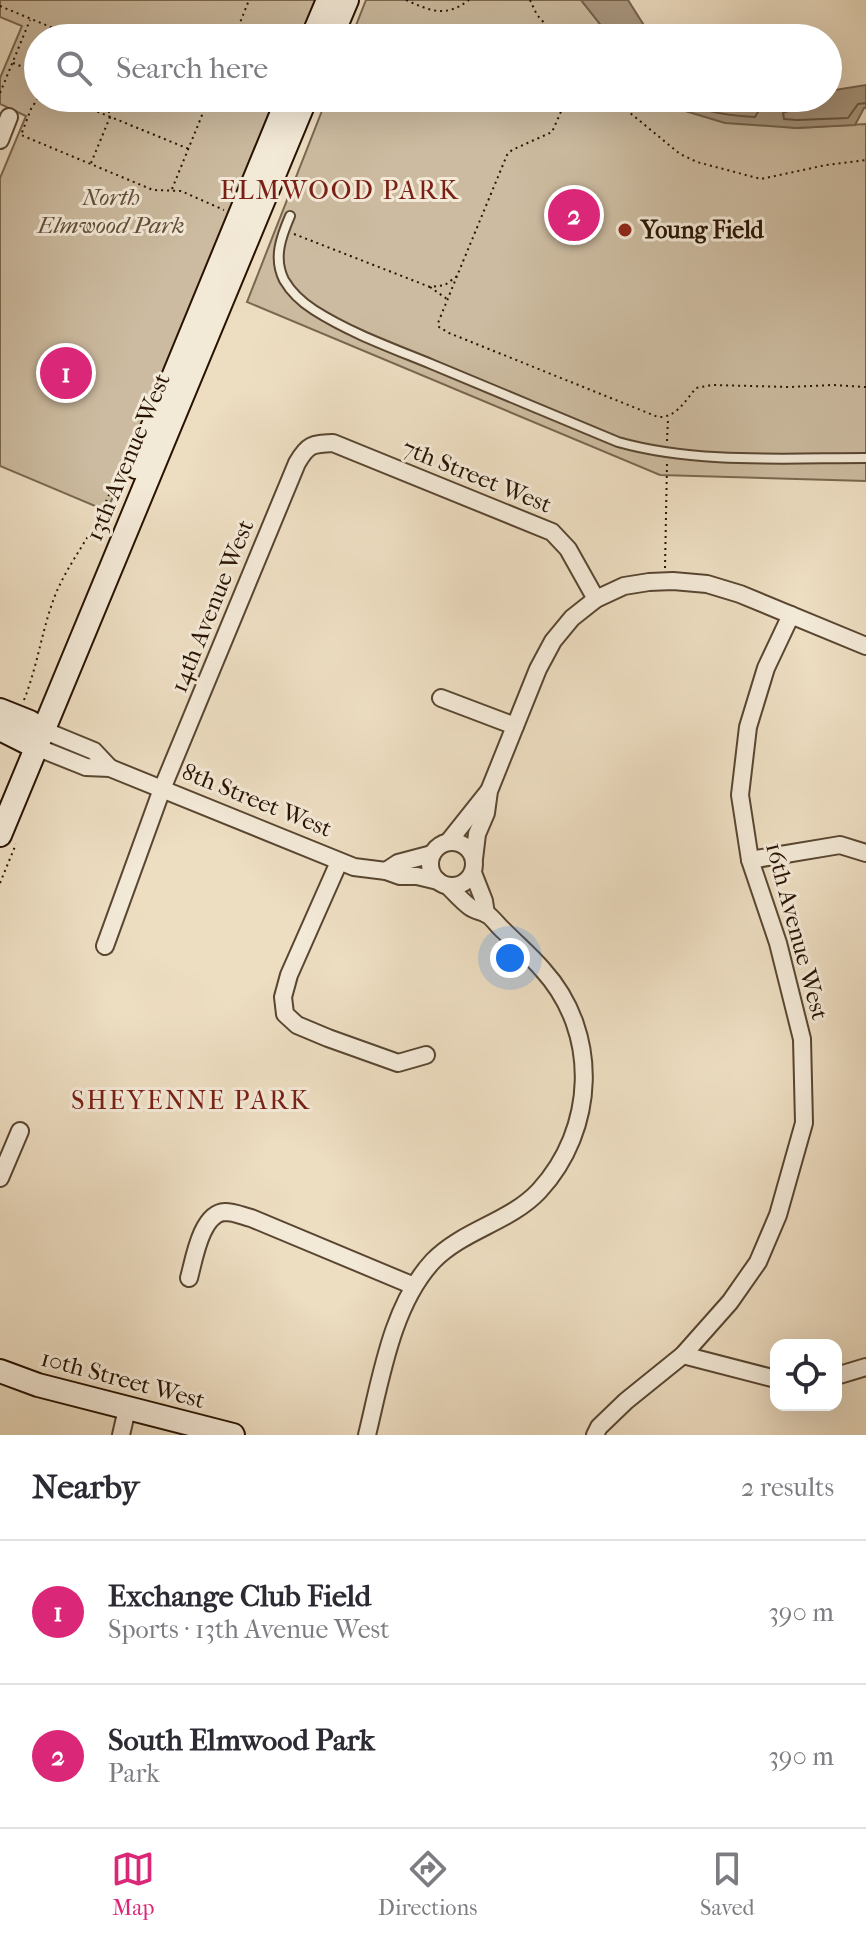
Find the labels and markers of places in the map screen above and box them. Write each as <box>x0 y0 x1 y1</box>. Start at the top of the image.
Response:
pin: 2 <box>548 185 600 245</box>
place label: Young Field <box>639 216 765 244</box>
marker: Young Field <box>616 221 634 239</box>
pin: 1 <box>40 343 92 403</box>

